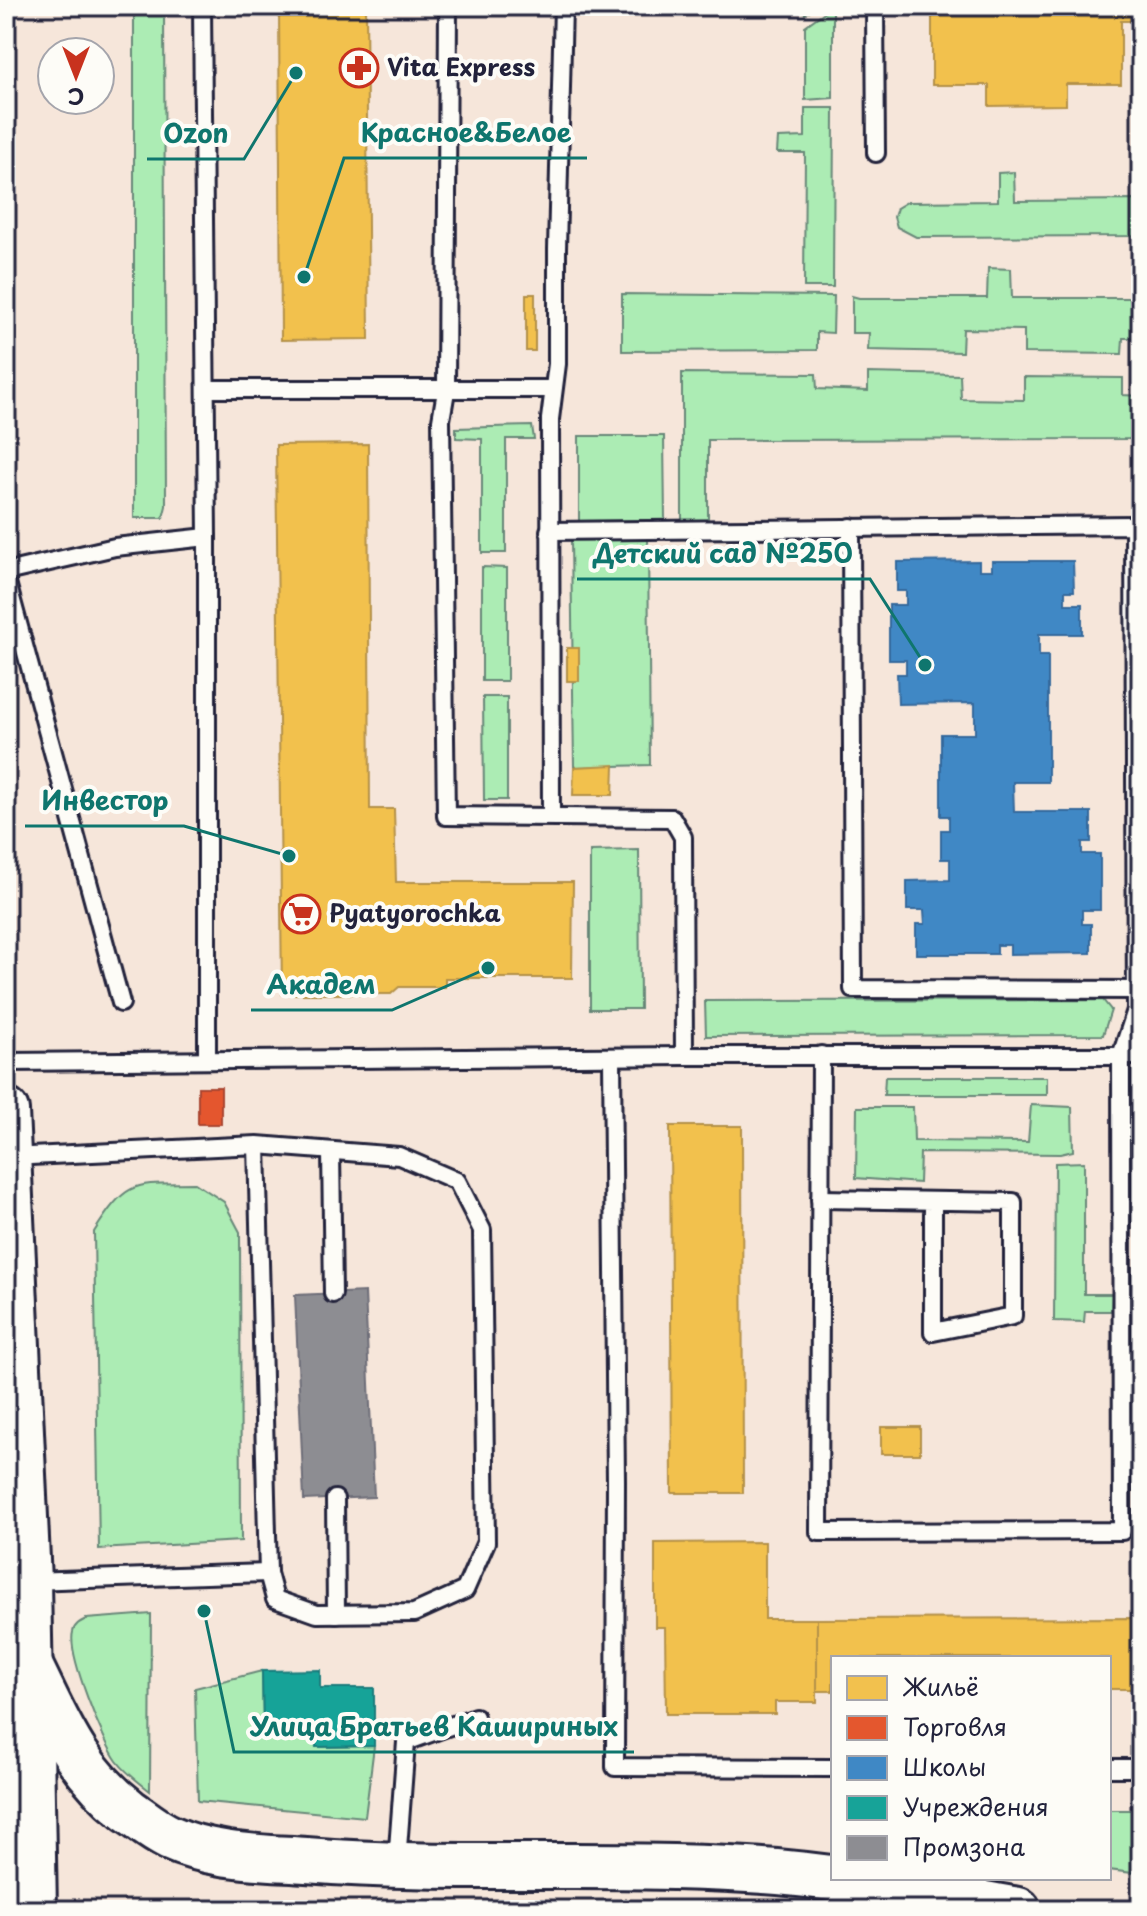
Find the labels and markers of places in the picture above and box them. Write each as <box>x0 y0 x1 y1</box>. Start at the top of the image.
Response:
pharmacy icon: Vita Express <box>338 47 380 89</box>
place label: Vita Express <box>387 48 536 84</box>
callout: Красное&Белое <box>344 108 587 158</box>
callout: Ozon <box>147 109 244 159</box>
callout: Детский сад №250 <box>577 529 870 579</box>
callout: Инвестор <box>25 776 184 826</box>
supermarket icon: Pyatyorochka <box>280 893 322 935</box>
place label: Pyatyorochka <box>329 894 502 930</box>
callout: Академ <box>251 960 392 1010</box>
callout: Улица Братьев Кашириных <box>234 1702 634 1752</box>

